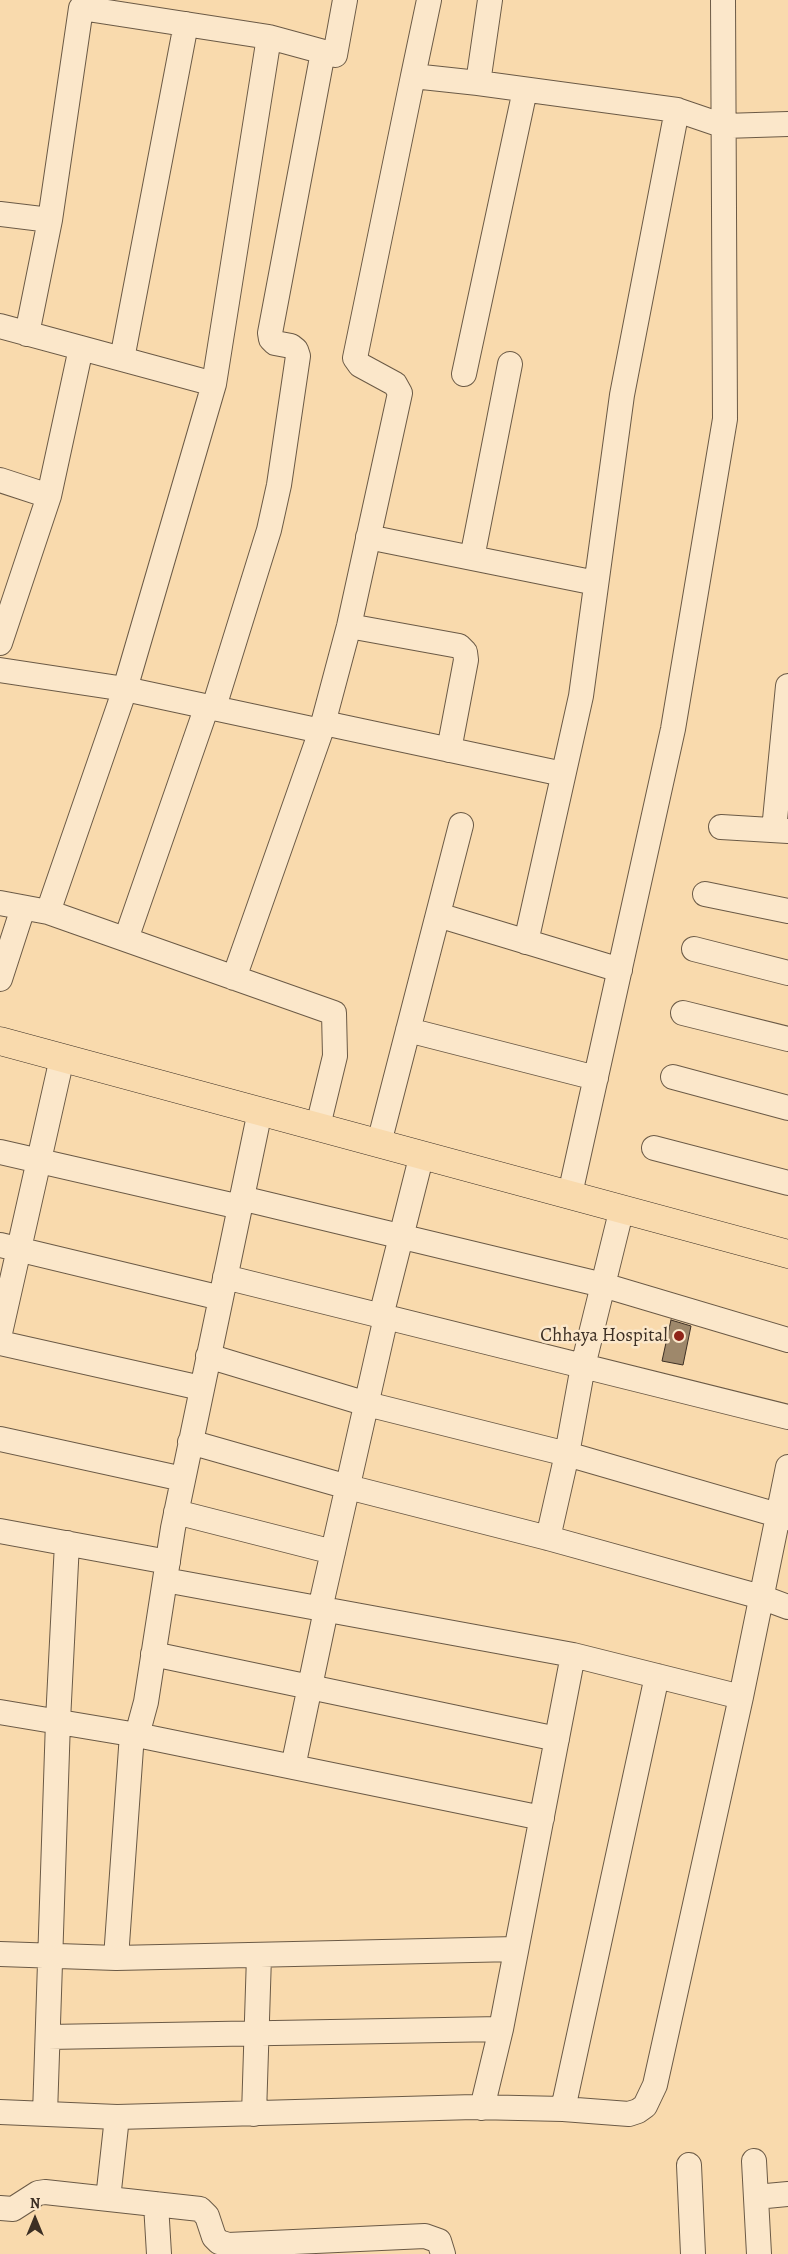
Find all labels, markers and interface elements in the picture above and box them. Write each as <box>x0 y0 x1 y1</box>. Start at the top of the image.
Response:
place label: Chhaya Hospital <box>540 1325 668 1347</box>
marker: Chhaya Hospital <box>672 1329 686 1343</box>
north arrow <box>10 2194 60 2244</box>
text: N <box>30 2194 40 2213</box>

